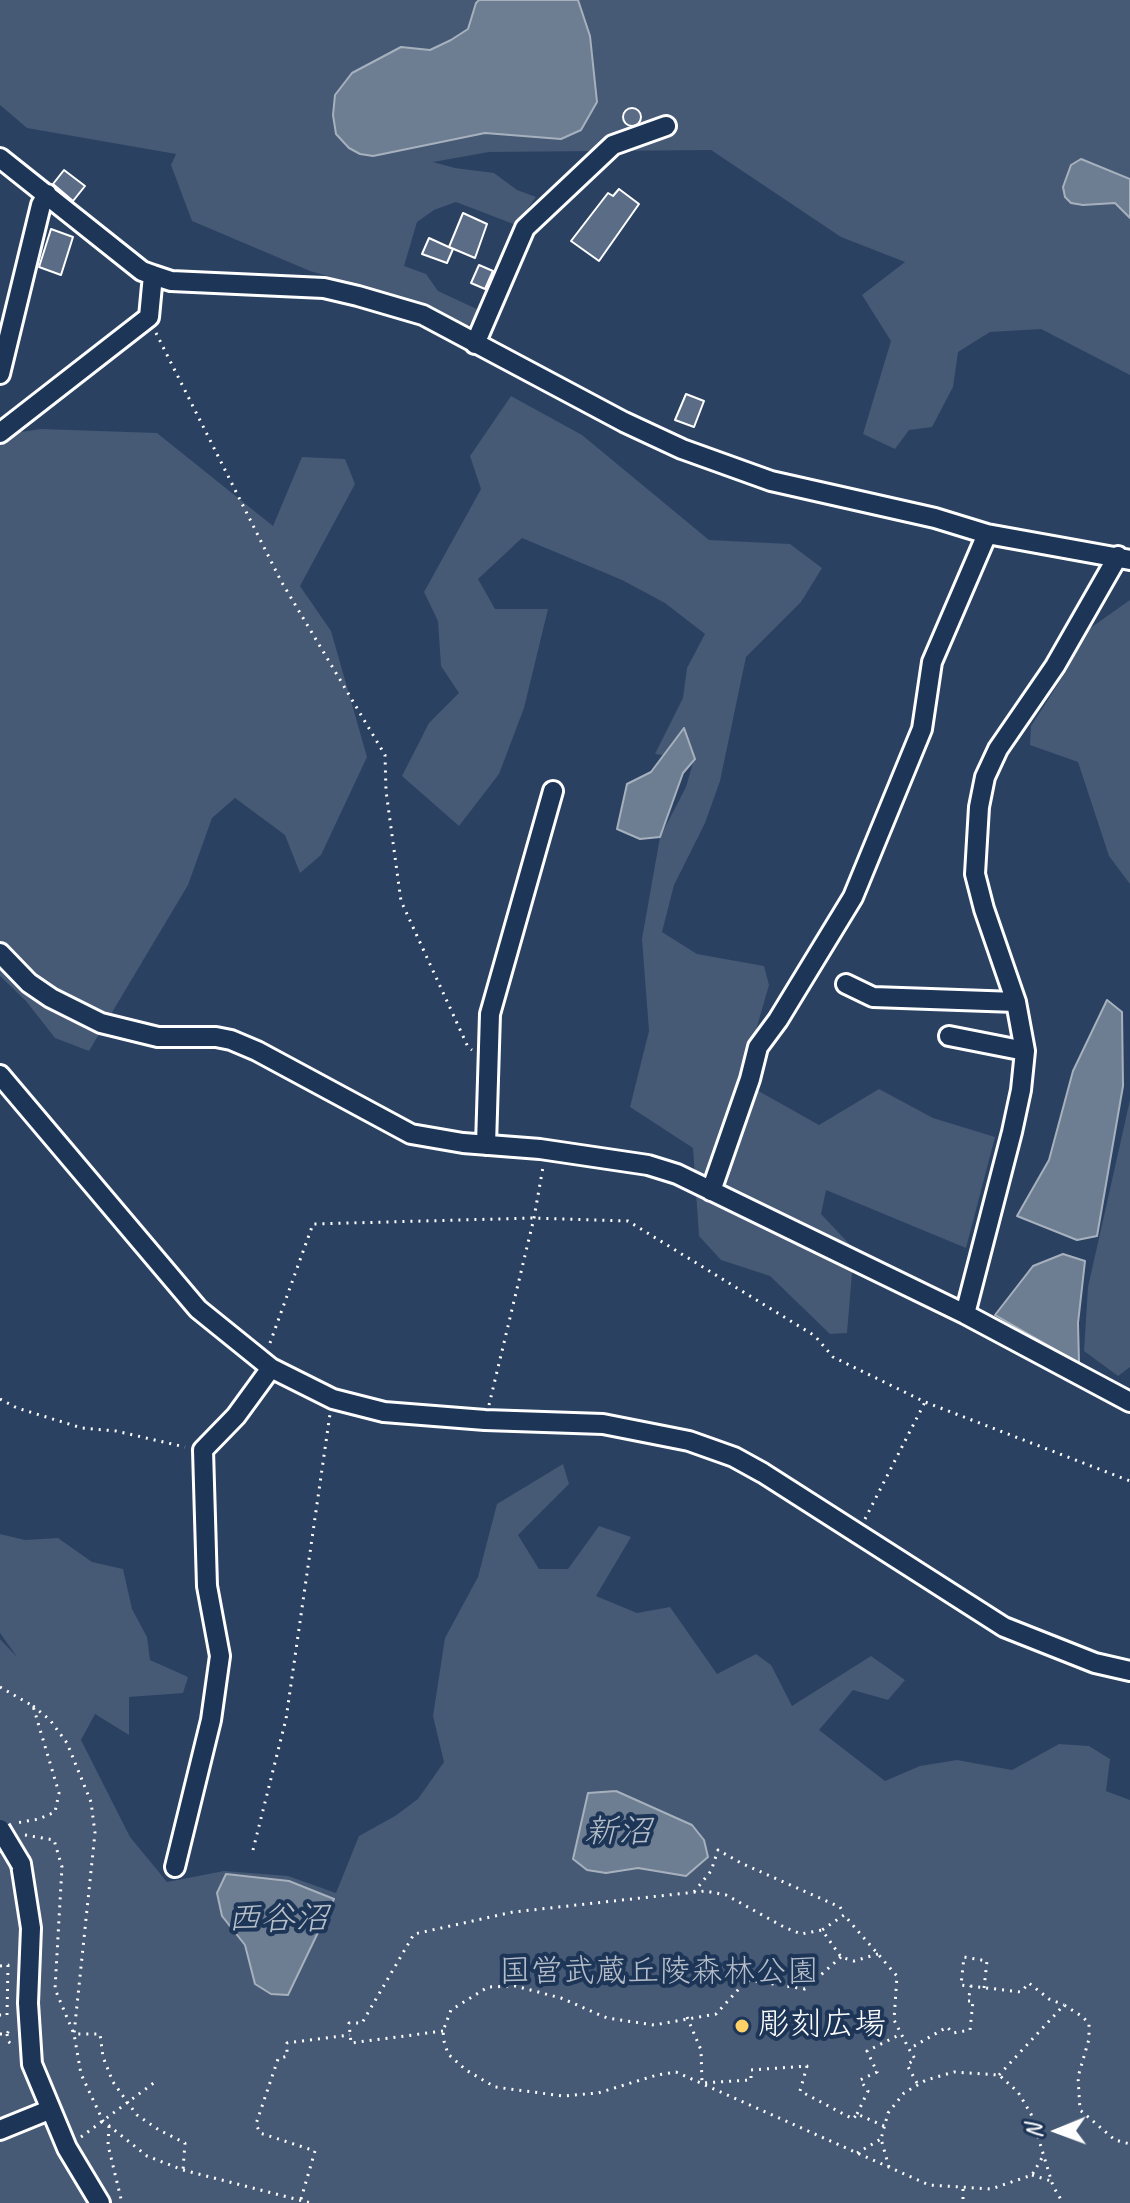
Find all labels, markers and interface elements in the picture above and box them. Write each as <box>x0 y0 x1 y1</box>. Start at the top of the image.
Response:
water label: 新沼 <box>584 1813 652 1853</box>
water label: 西谷沼 <box>227 1900 329 1940</box>
park label: 国営武蔵丘陵森林公園 <box>499 1954 819 1992</box>
place label: 彫刻広場 <box>758 2007 886 2045</box>
marker: 彫刻広場 <box>733 2017 751 2035</box>
north arrow <box>1018 2091 1098 2171</box>
text: N <box>1020 2124 1048 2138</box>

